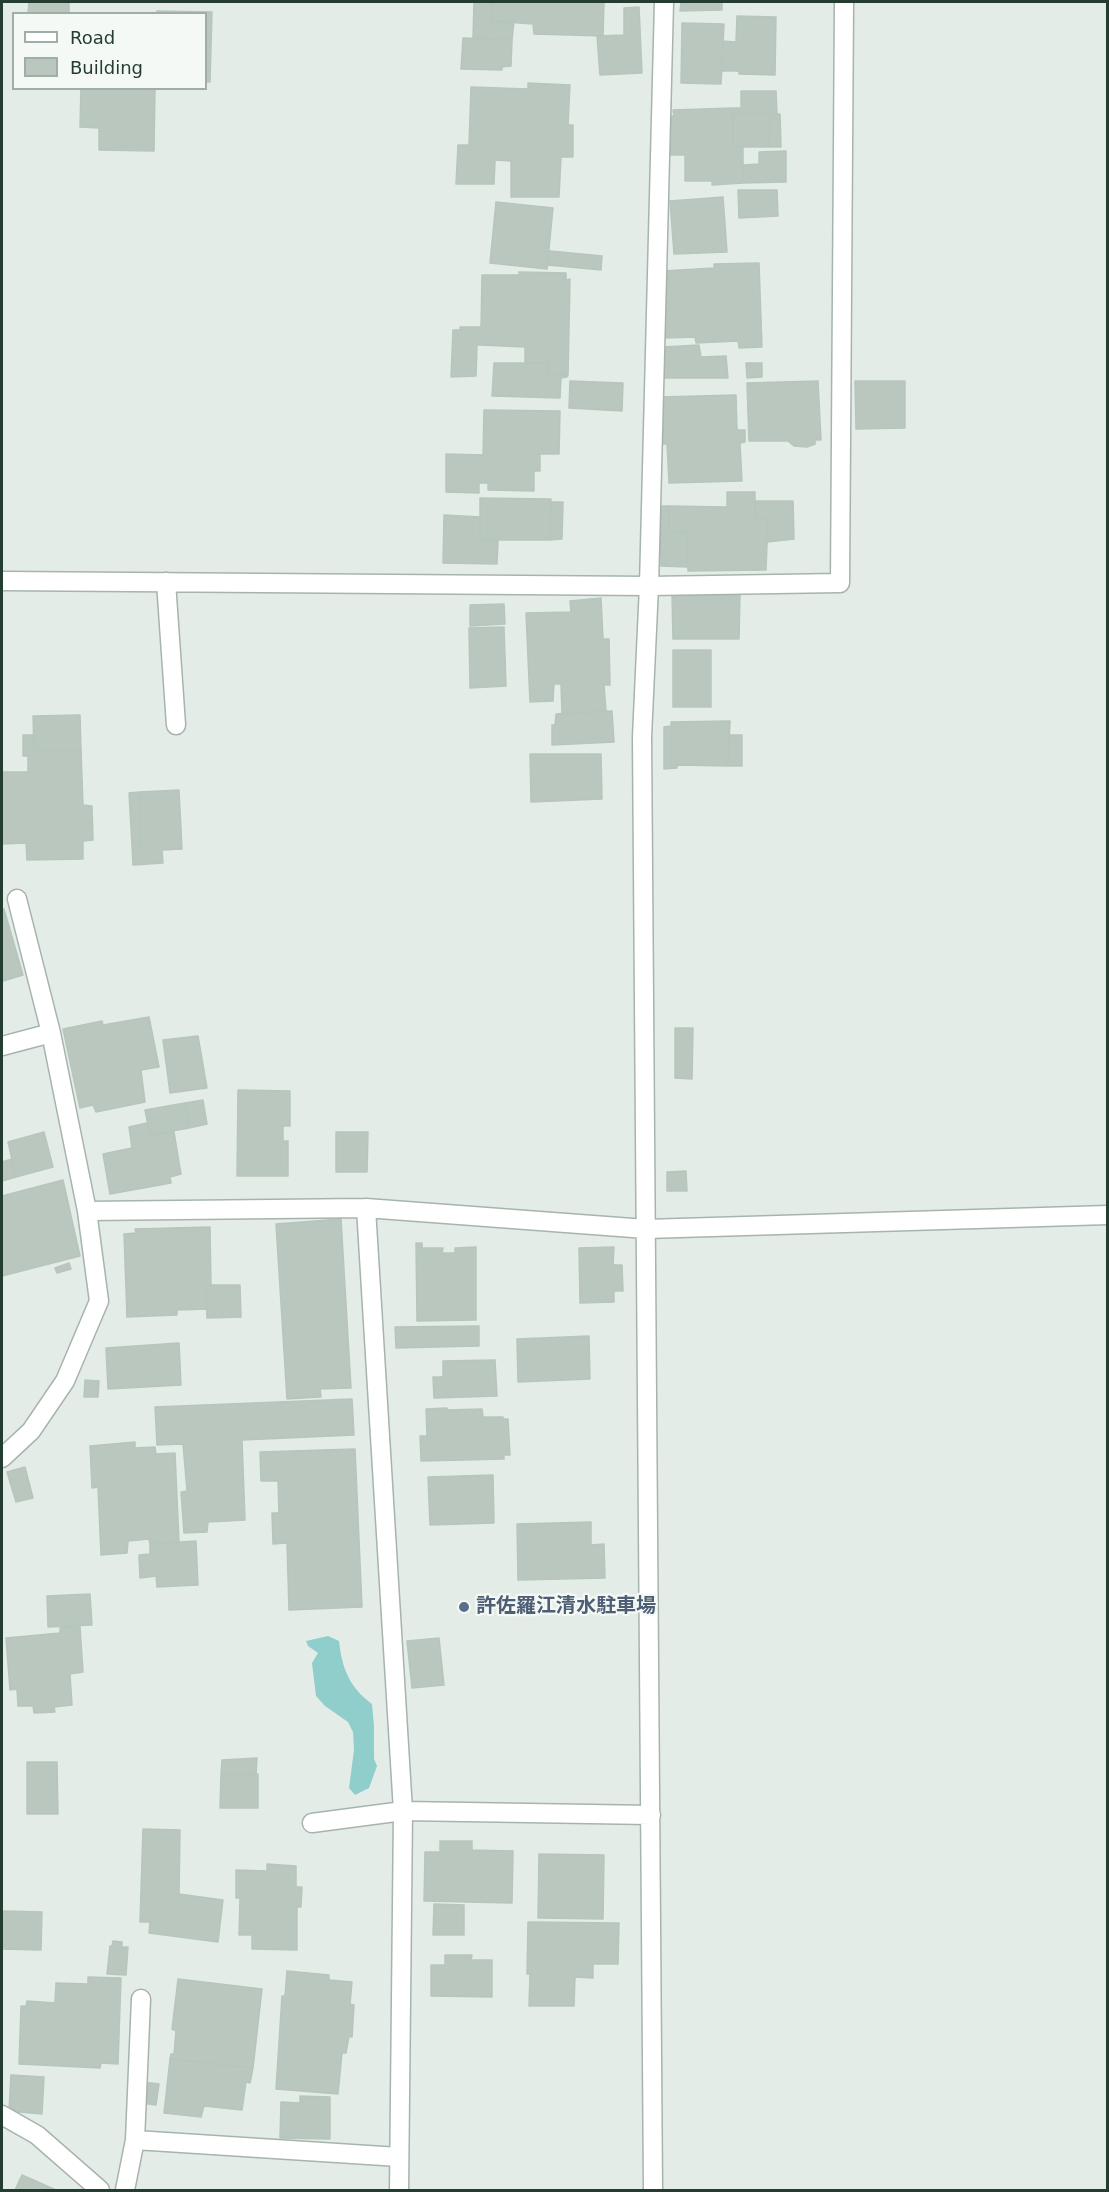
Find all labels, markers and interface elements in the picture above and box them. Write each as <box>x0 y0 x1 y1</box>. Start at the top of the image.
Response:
legend <box>12 12 207 90</box>
text: Road <box>70 27 115 48</box>
text: Building <box>70 57 143 78</box>
place label: 許佐羅江清水駐車場 <box>476 1595 656 1619</box>
marker: 許佐羅江清水駐車場 <box>457 1600 471 1614</box>

